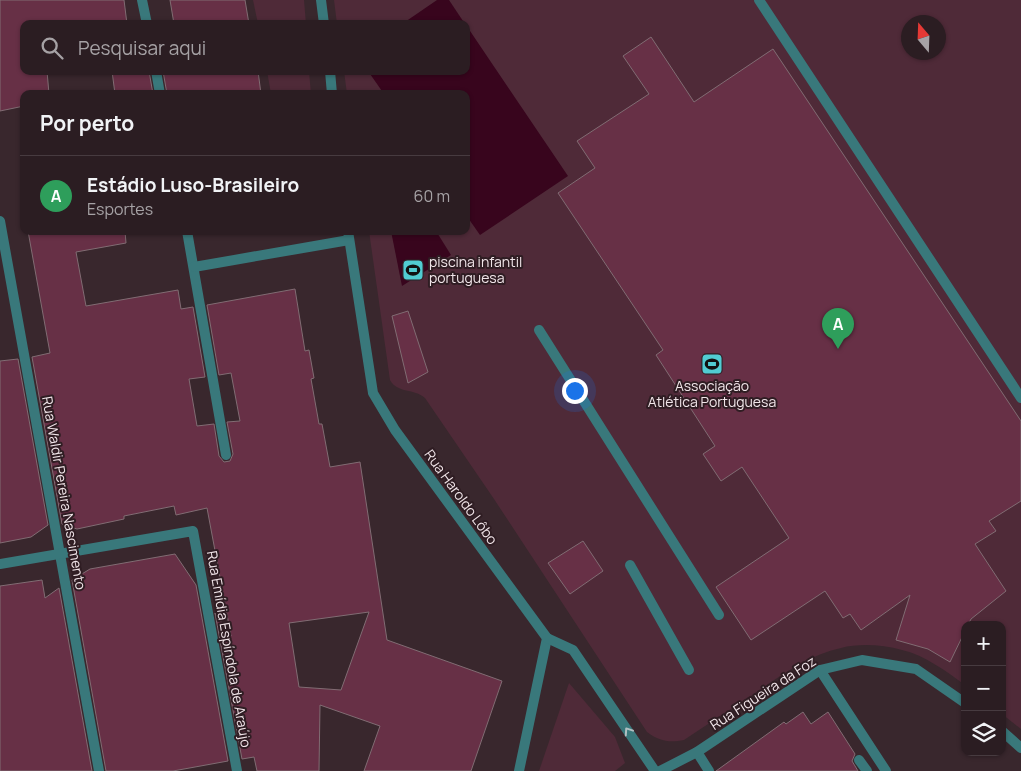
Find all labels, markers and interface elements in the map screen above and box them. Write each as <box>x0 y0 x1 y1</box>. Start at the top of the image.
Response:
north arrow <box>901 15 946 60</box>
search box <box>20 20 470 75</box>
icon: search <box>38 34 66 62</box>
text: Pesquisar aqui <box>78 35 206 61</box>
text: Por perto <box>40 109 134 137</box>
text: Estádio Luso-Brasileiro <box>87 172 299 198</box>
text: A <box>51 185 61 207</box>
text: 60 m <box>414 185 450 207</box>
text: Esportes <box>87 198 153 220</box>
place label: piscina infantil portuguesa <box>429 252 522 287</box>
sports icon: piscina infantil portuguesa <box>401 258 425 282</box>
pin: A <box>822 308 854 349</box>
sports icon: Associação Atlética Portuguesa <box>700 352 724 376</box>
place label: Associação Atlética Portuguesa <box>648 376 776 411</box>
your location <box>562 378 588 404</box>
street label: Rua Waldir Pereira Nascimento <box>38 395 91 591</box>
street label: Rua Haroldo Lôbo <box>421 445 502 548</box>
street label: Rua Emídia Espíndola de Araújo <box>203 549 256 749</box>
map controls <box>961 621 1006 756</box>
button: + <box>961 621 1006 666</box>
street label: Rua Figueira da Foz <box>706 651 819 734</box>
button: − <box>961 666 1006 711</box>
button: layers <box>961 711 1006 756</box>
one-way arrow <box>625 727 634 737</box>

